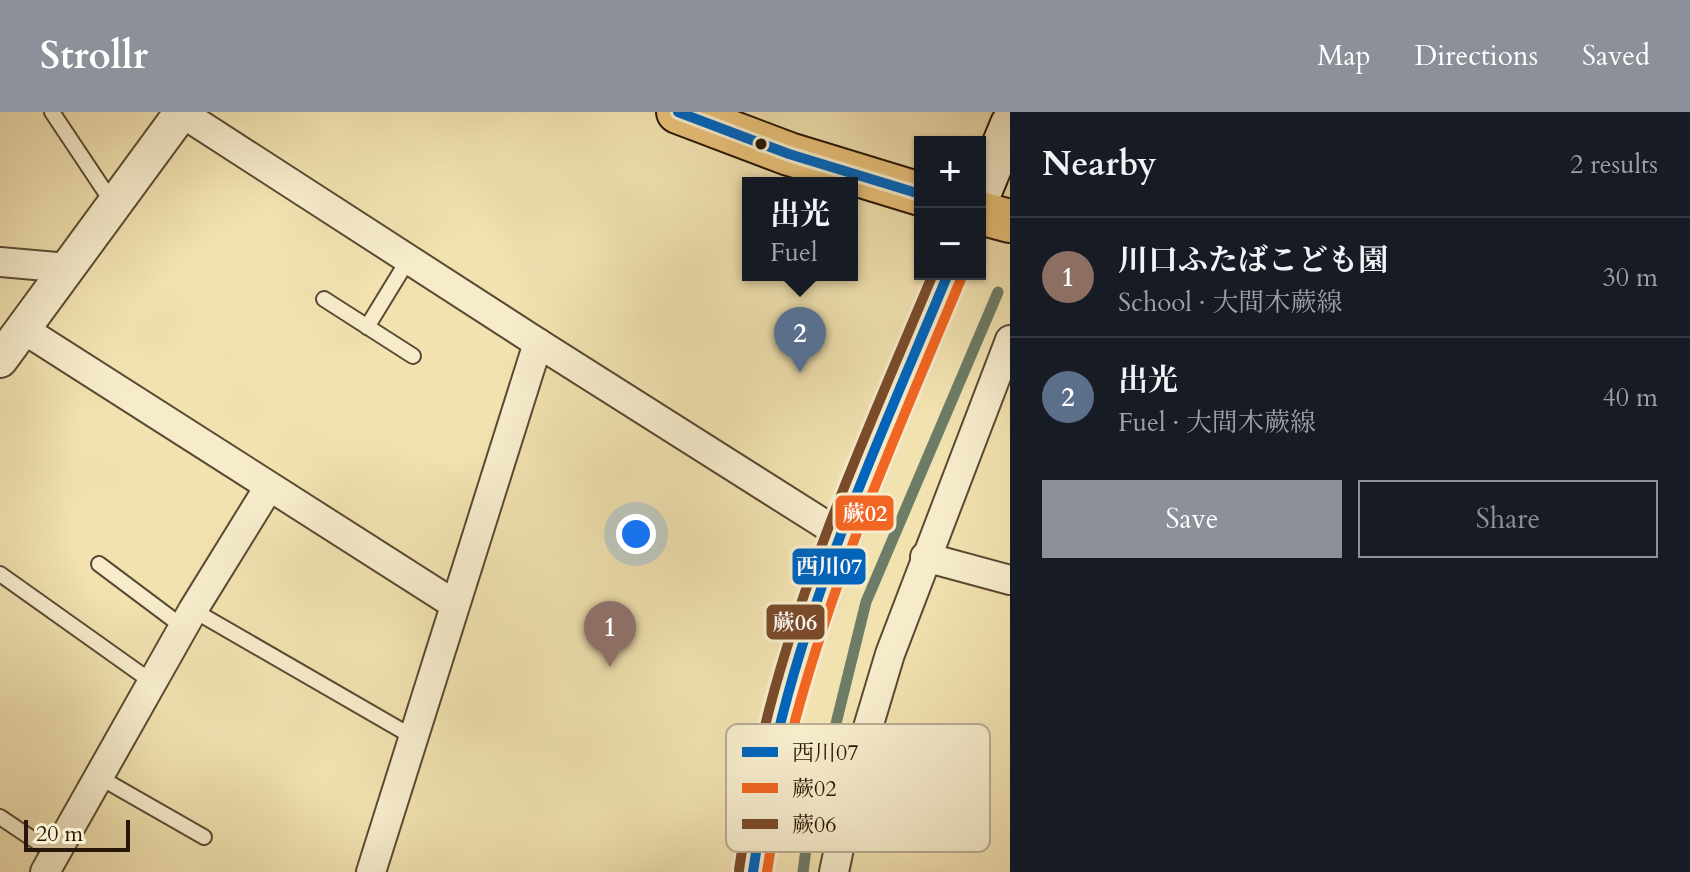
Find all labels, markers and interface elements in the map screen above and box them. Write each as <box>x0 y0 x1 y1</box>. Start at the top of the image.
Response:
text: Strollr <box>40 30 148 82</box>
text: Map <box>1317 37 1371 75</box>
text: Directions <box>1415 37 1538 75</box>
text: Saved <box>1582 37 1650 75</box>
unlabelled marker <box>753 136 769 152</box>
map controls <box>914 136 986 280</box>
button: + <box>914 136 986 208</box>
text: Nearby <box>1042 141 1157 187</box>
text: 2 results <box>1570 147 1658 182</box>
popup <box>742 177 858 281</box>
text: 出光 <box>770 194 830 235</box>
button: − <box>914 208 986 280</box>
text: Fuel <box>770 235 818 270</box>
text: 川口ふたばこども園 <box>1118 240 1388 281</box>
text: 1 <box>1061 260 1075 295</box>
text: 30 m <box>1602 260 1658 295</box>
text: School · 大間木蕨線 <box>1118 285 1342 320</box>
pin: 2 <box>774 307 826 373</box>
text: 出光 <box>1118 360 1178 401</box>
text: 2 <box>1061 380 1075 415</box>
text: 40 m <box>1602 380 1658 415</box>
text: Fuel · 大間木蕨線 <box>1118 405 1316 440</box>
button: Save <box>1042 480 1342 558</box>
button: Share <box>1358 480 1658 558</box>
line badge: 蕨02 <box>834 494 895 532</box>
text: 蕨02 <box>843 499 887 529</box>
your location <box>616 514 656 554</box>
line badge: 西川07 <box>791 547 867 586</box>
text: 西川07 <box>796 552 862 582</box>
pin: 1 <box>584 601 636 667</box>
line badge: 蕨06 <box>765 603 826 641</box>
text: 蕨06 <box>773 608 817 638</box>
legend <box>726 724 990 852</box>
text: 西川07 <box>792 738 859 768</box>
text: 蕨02 <box>792 774 837 804</box>
text: 蕨06 <box>792 810 837 840</box>
scale bar <box>24 816 130 852</box>
text: 20 m <box>36 819 83 849</box>

